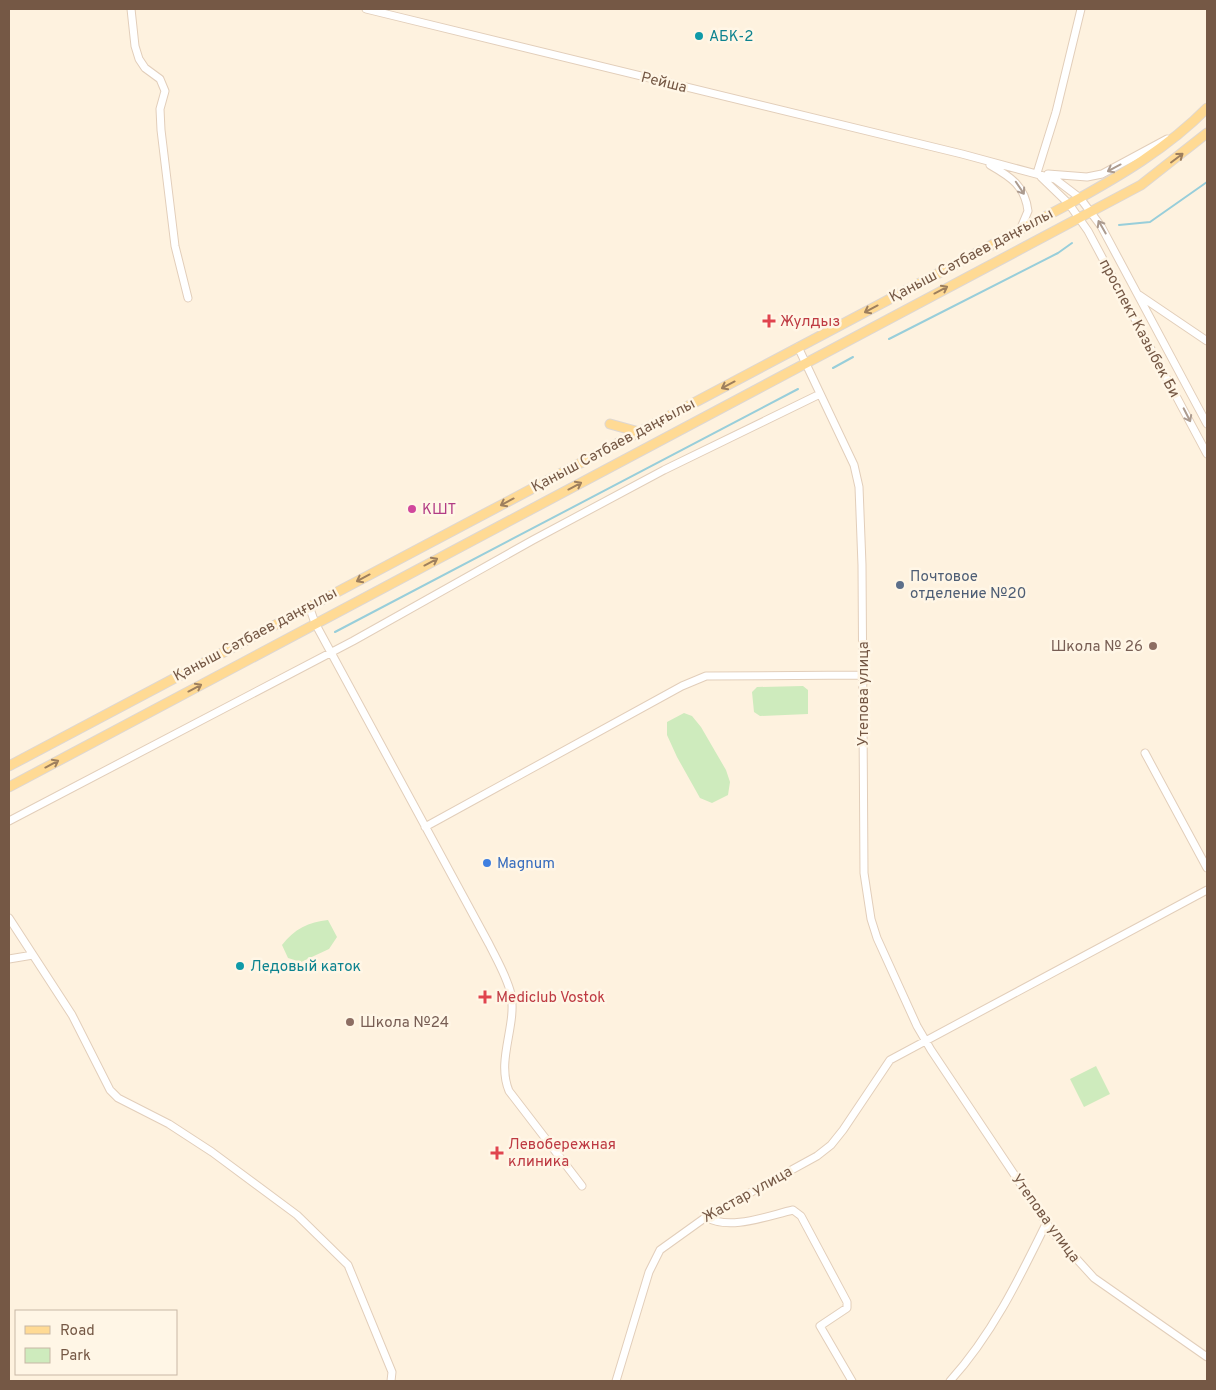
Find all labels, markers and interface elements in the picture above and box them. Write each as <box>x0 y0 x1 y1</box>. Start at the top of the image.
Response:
place label: АБК-2 <box>709 28 753 47</box>
marker: АБК-2 <box>693 30 705 42</box>
street label: Рейша <box>639 69 689 98</box>
one-way arrow <box>1170 152 1183 163</box>
one-way arrow <box>1106 163 1121 173</box>
one-way arrow <box>1015 181 1025 195</box>
street label: Қаныш Сәтбаев даңғылы <box>886 205 1057 308</box>
one-way arrow <box>1096 221 1106 235</box>
street label: проспект Казыбек Би <box>1094 256 1183 401</box>
one-way arrow <box>933 285 948 295</box>
one-way arrow <box>864 304 879 314</box>
place label: Жулдыз <box>780 313 840 332</box>
marker: Жулдыз <box>762 314 776 328</box>
one-way arrow <box>720 380 735 390</box>
street label: Қаныш Сәтбаев даңғылы <box>528 395 699 498</box>
one-way arrow <box>1182 407 1192 422</box>
one-way arrow <box>567 481 582 491</box>
one-way arrow <box>500 497 514 507</box>
place label: КШТ <box>422 501 456 520</box>
marker: КШТ <box>406 503 418 515</box>
one-way arrow <box>423 557 438 566</box>
place label: Почтовое отделение №20 <box>910 568 1026 604</box>
one-way arrow <box>356 574 371 583</box>
marker: Почтовое отделение №20 <box>894 579 906 591</box>
street label: Қаныш Сәтбаев даңғылы <box>170 584 341 687</box>
place label: Школа № 26 <box>1051 638 1143 657</box>
marker: Школа № 26 <box>1147 640 1159 652</box>
street label: Утепова улица <box>855 641 874 747</box>
one-way arrow <box>188 683 203 693</box>
one-way arrow <box>44 759 59 768</box>
place label: Magnum <box>497 855 555 874</box>
marker: Magnum <box>481 857 493 869</box>
place label: Ледовый каток <box>250 958 361 977</box>
marker: Ледовый каток <box>234 960 246 972</box>
place label: Mediclub Vostok <box>496 989 605 1008</box>
marker: Mediclub Vostok <box>478 990 492 1004</box>
place label: Школа №24 <box>360 1014 449 1033</box>
marker: Школа №24 <box>344 1016 356 1028</box>
place label: Левобережная клиника <box>508 1136 616 1172</box>
marker: Левобережная клиника <box>490 1146 504 1160</box>
street label: Жастар улица <box>699 1163 796 1228</box>
street label: Утепова улица <box>1006 1171 1083 1267</box>
legend <box>15 1310 178 1375</box>
text: Road <box>60 1322 95 1341</box>
text: Park <box>60 1347 91 1366</box>

